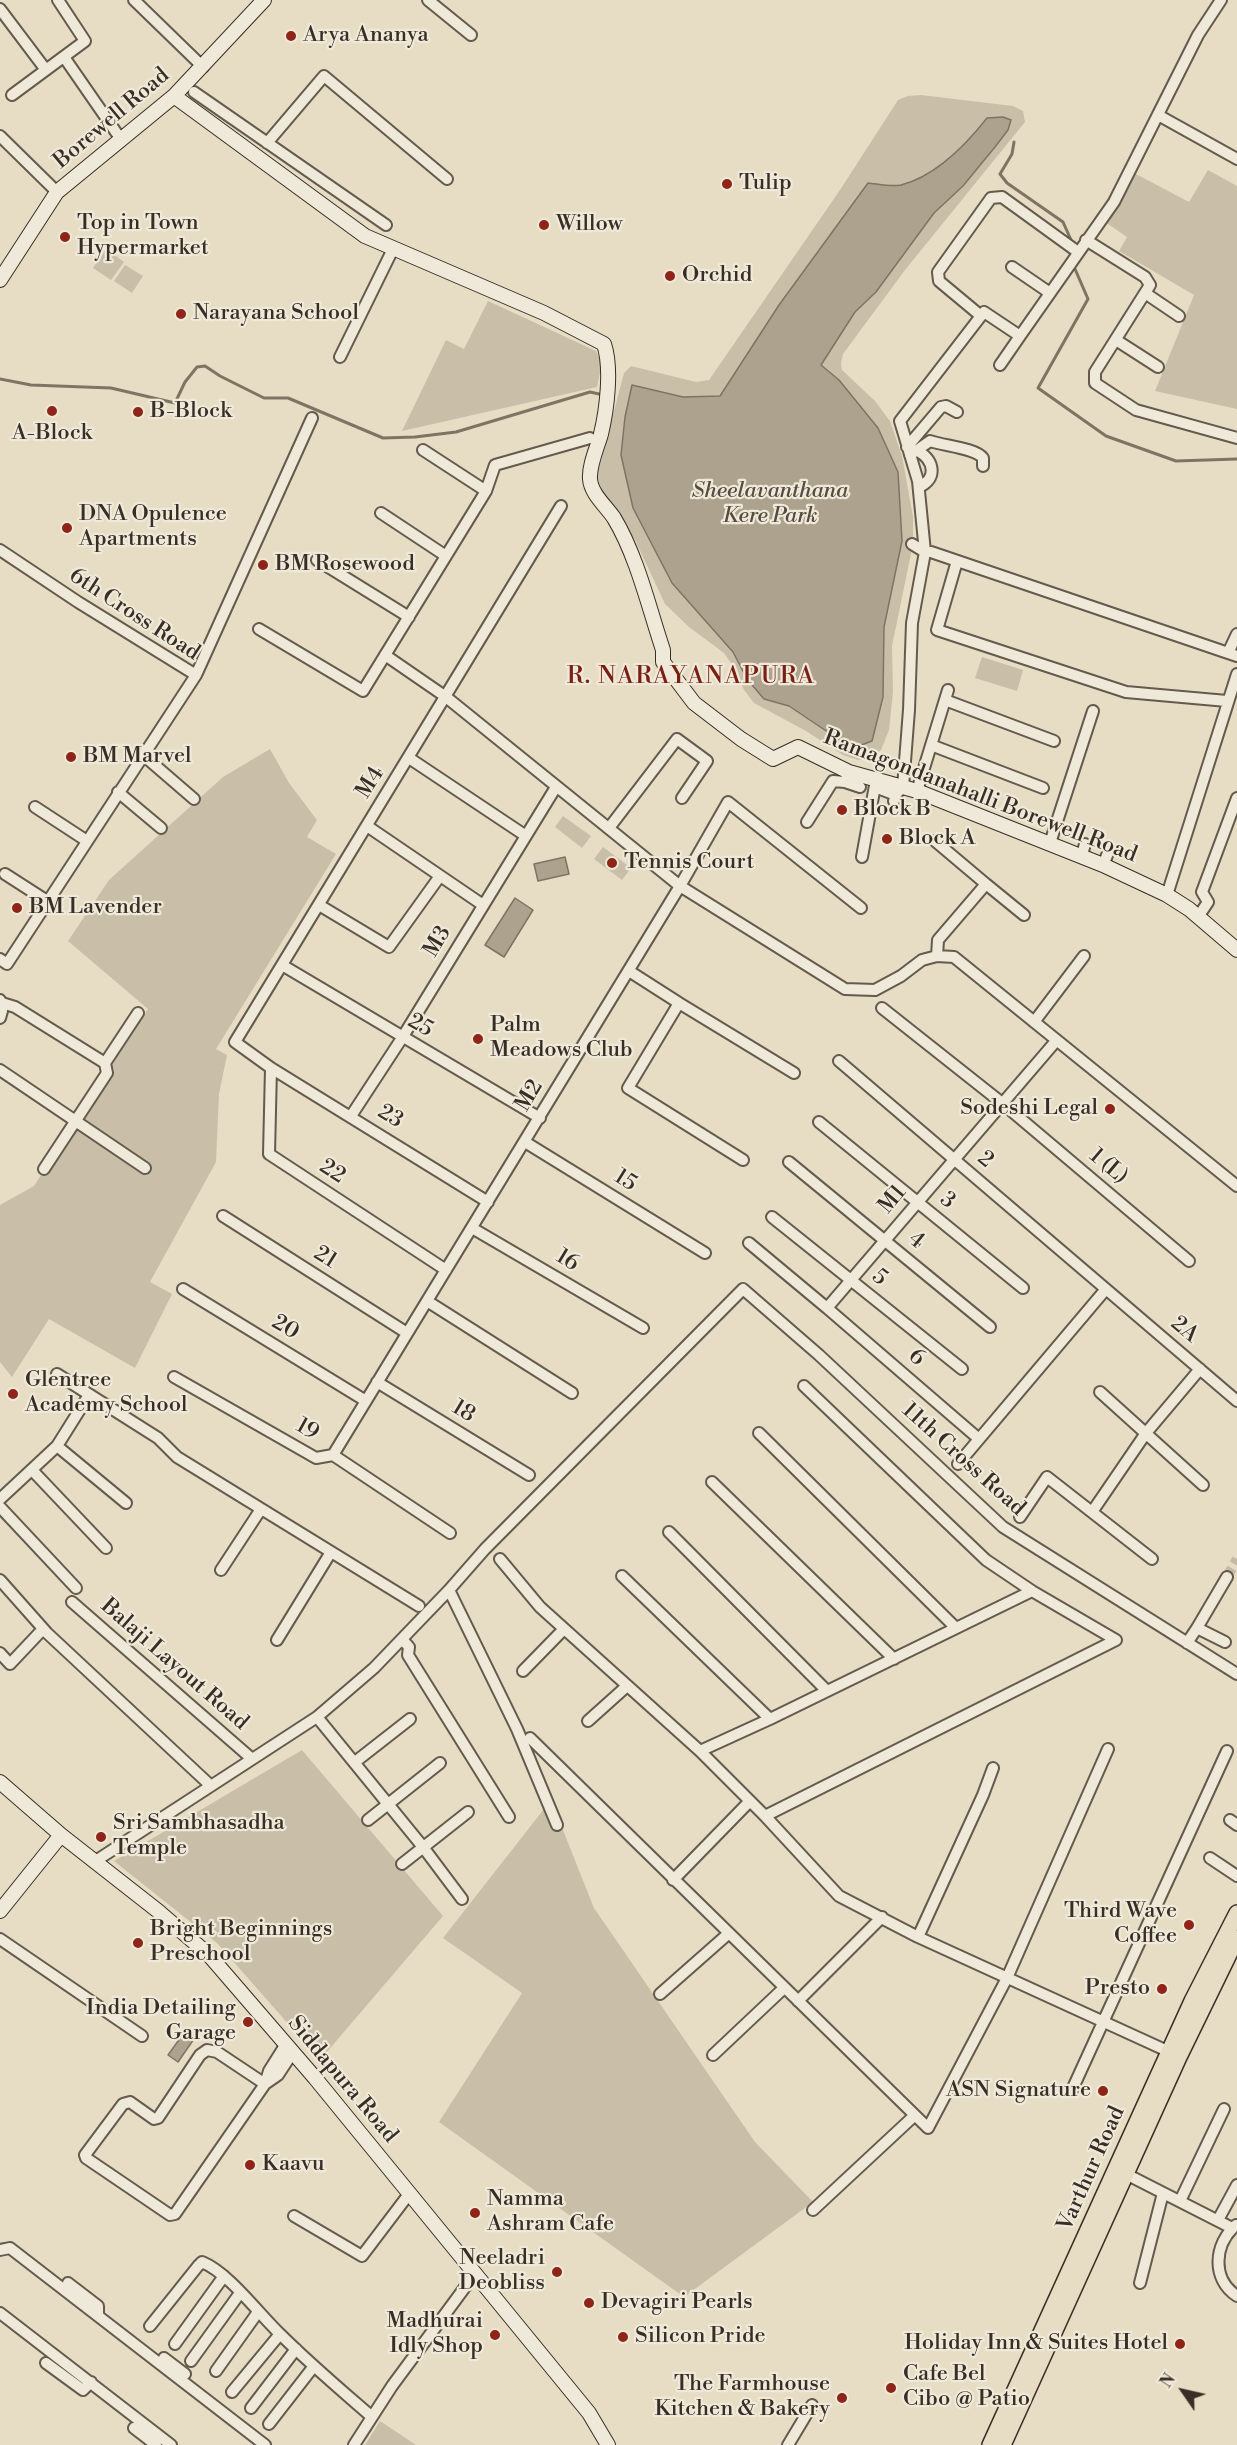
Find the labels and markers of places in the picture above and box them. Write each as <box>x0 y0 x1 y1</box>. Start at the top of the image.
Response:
place label: Arya Ananya <box>303 23 429 49</box>
marker: Arya Ananya <box>284 29 298 43</box>
place label: Tulip <box>739 171 792 197</box>
marker: Tulip <box>720 177 734 191</box>
place label: Top in Town Hypermarket <box>77 211 209 262</box>
place label: Willow <box>556 212 623 238</box>
marker: Willow <box>537 218 551 232</box>
marker: Top in Town Hypermarket <box>58 230 72 244</box>
place label: Orchid <box>682 263 752 289</box>
marker: Orchid <box>663 269 677 283</box>
place label: Narayana School <box>193 301 359 327</box>
marker: Narayana School <box>174 307 188 321</box>
place label: B-Block <box>150 399 232 425</box>
marker: A-Block <box>45 404 59 418</box>
marker: B-Block <box>131 405 145 419</box>
place label: A-Block <box>12 421 92 447</box>
place label: DNA Opulence Apartments <box>79 502 227 554</box>
marker: DNA Opulence Apartments <box>60 521 74 535</box>
place label: BM Rosewood <box>275 552 415 578</box>
marker: BM Rosewood <box>256 558 270 572</box>
place label: BM Marvel <box>83 744 192 770</box>
marker: BM Marvel <box>64 750 78 764</box>
place label: Block B <box>854 797 931 823</box>
marker: Block B <box>835 803 849 817</box>
place label: Block A <box>899 826 976 852</box>
marker: Block A <box>880 832 894 846</box>
place label: Tennis Court <box>624 850 754 876</box>
marker: Tennis Court <box>605 856 619 870</box>
place label: BM Lavender <box>29 895 162 921</box>
marker: BM Lavender <box>10 901 24 915</box>
place label: Palm Meadows Club <box>490 1013 633 1064</box>
marker: Palm Meadows Club <box>471 1032 485 1046</box>
place label: Sodeshi Legal <box>960 1096 1098 1122</box>
marker: Sodeshi Legal <box>1103 1102 1117 1116</box>
place label: Glentree Academy School <box>25 1368 188 1420</box>
marker: Glentree Academy School <box>6 1387 20 1401</box>
place label: Sri Sambhasadha Temple <box>113 1811 285 1862</box>
marker: Sri Sambhasadha Temple <box>94 1830 108 1844</box>
place label: Third Wave Coffee <box>1064 1899 1177 1951</box>
place label: Bright Beginnings Preschool <box>150 1917 332 1969</box>
marker: Third Wave Coffee <box>1182 1918 1196 1932</box>
marker: Bright Beginnings Preschool <box>131 1936 145 1950</box>
place label: Presto <box>1085 1976 1150 2002</box>
marker: Presto <box>1155 1982 1169 1996</box>
place label: India Detailing Garage <box>86 1996 236 2048</box>
marker: India Detailing Garage <box>241 2015 255 2029</box>
place label: ASN Signature <box>946 2078 1091 2104</box>
marker: ASN Signature <box>1096 2084 1110 2098</box>
place label: Kaavu <box>262 2152 325 2178</box>
marker: Kaavu <box>243 2158 257 2172</box>
place label: Namma Ashram Cafe <box>487 2187 614 2238</box>
marker: Namma Ashram Cafe <box>468 2206 482 2220</box>
place label: Neeladri Deobliss <box>459 2246 545 2298</box>
marker: Neeladri Deobliss <box>550 2265 564 2279</box>
place label: Devagiri Pearls <box>601 2290 753 2316</box>
marker: Devagiri Pearls <box>582 2296 596 2310</box>
place label: Madhurai Idly Shop <box>386 2309 483 2360</box>
place label: Silicon Pride <box>635 2324 766 2350</box>
marker: Madhurai Idly Shop <box>488 2328 502 2342</box>
marker: Silicon Pride <box>616 2330 630 2344</box>
place label: Holiday Inn & Suites Hotel <box>904 2331 1168 2357</box>
marker: Holiday Inn & Suites Hotel <box>1173 2337 1187 2351</box>
place label: Cafe Bel Cibo @ Patio <box>903 2362 1030 2414</box>
place label: The Farmhouse Kitchen & Bakery <box>655 2372 830 2424</box>
marker: Cafe Bel Cibo @ Patio <box>884 2381 898 2395</box>
marker: The Farmhouse Kitchen & Bakery <box>835 2391 849 2405</box>

